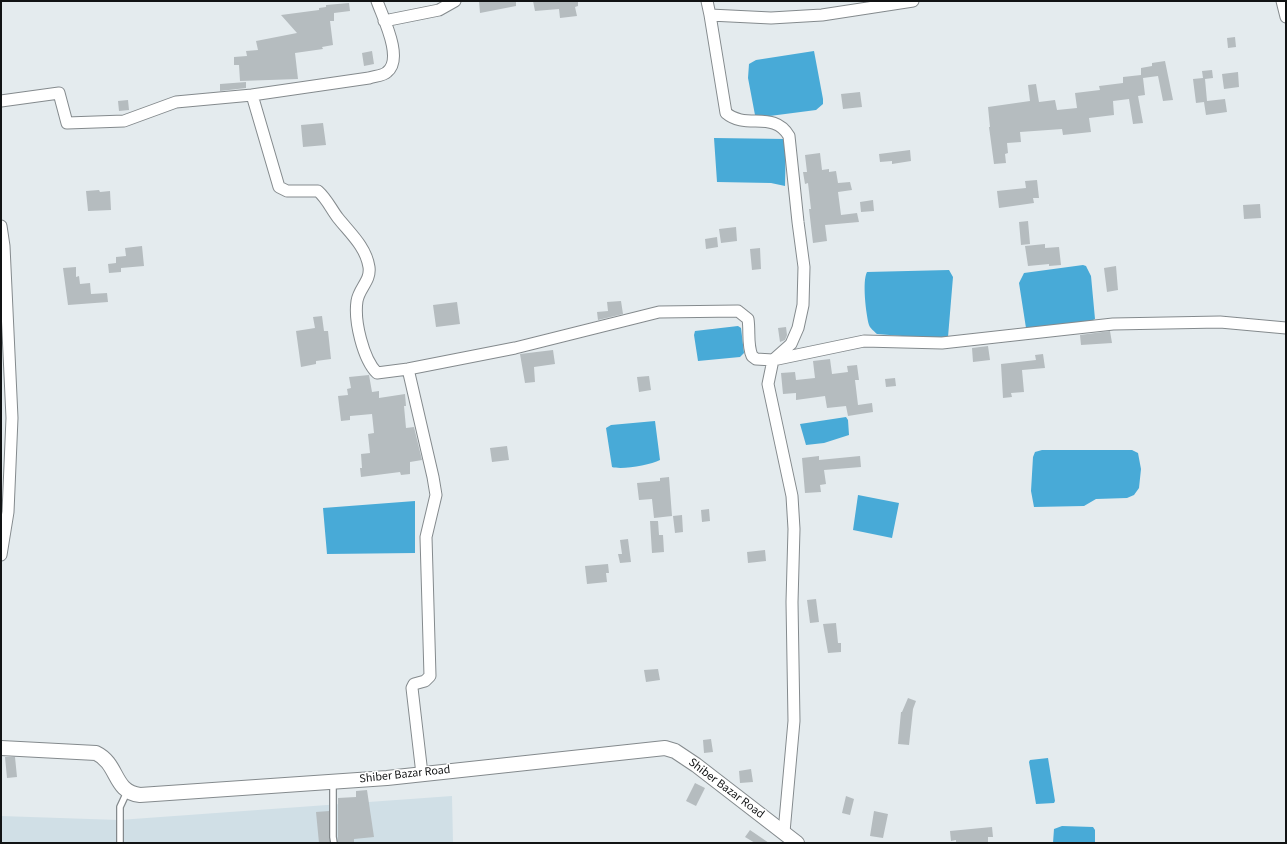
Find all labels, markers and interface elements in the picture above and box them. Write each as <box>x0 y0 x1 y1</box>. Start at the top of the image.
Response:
street label: Shiber Bazar Road <box>685 756 767 822</box>
street label: Shiber Bazar Road <box>359 763 451 787</box>

